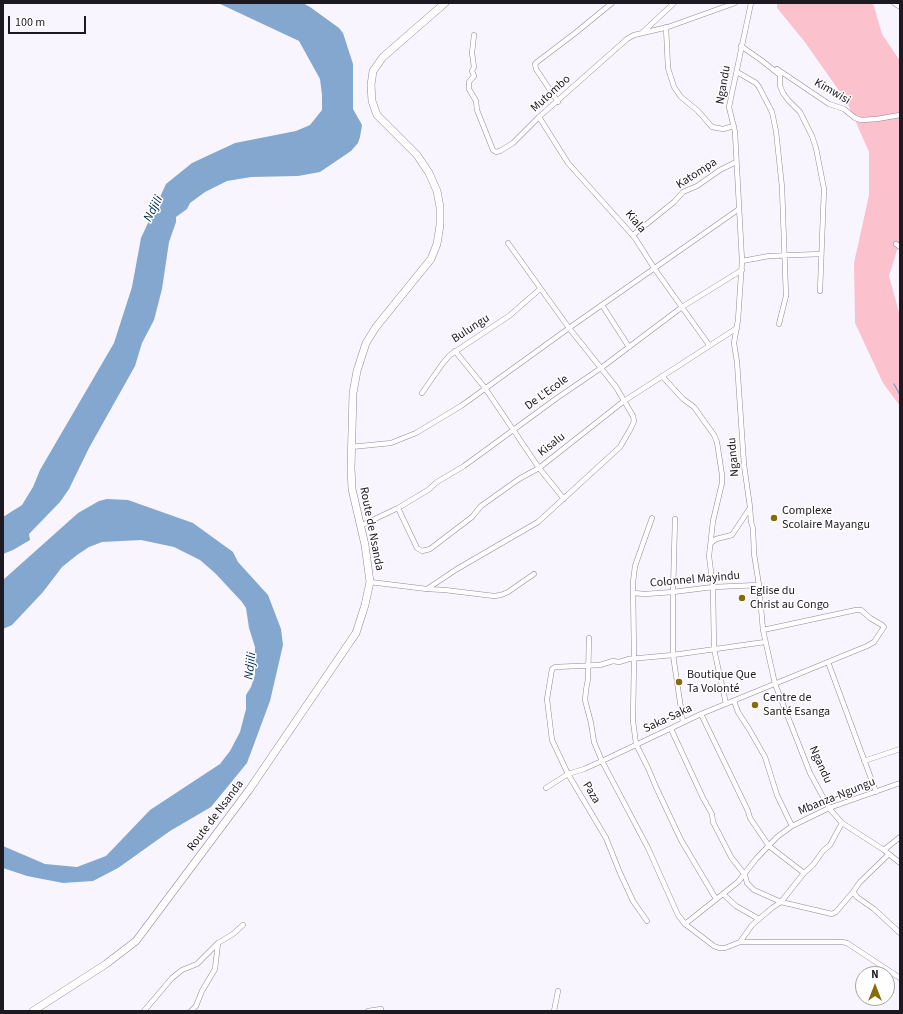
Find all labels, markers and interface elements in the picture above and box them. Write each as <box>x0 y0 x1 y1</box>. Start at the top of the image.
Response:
scale bar <box>10 8 88 34</box>
text: 100 m <box>15 14 45 31</box>
street label: Ngandu <box>713 64 735 106</box>
street label: Mutombo <box>528 72 574 116</box>
street label: Kimwisi <box>811 76 853 108</box>
street label: Katompa <box>674 156 720 192</box>
water label: Ndjili <box>141 193 167 225</box>
street label: Kiala <box>621 208 649 236</box>
street label: Bulungu <box>449 311 493 347</box>
street label: De L'Ecole <box>522 372 572 414</box>
street label: Kisalu <box>536 430 568 460</box>
street label: Ngandu <box>725 437 743 477</box>
street label: Route de Nsanda <box>356 486 386 572</box>
place label: Complexe Scolaire Mayangu <box>782 504 870 532</box>
marker: Complexe Scolaire Mayangu <box>769 513 779 523</box>
street label: Colonnel Mayindu <box>649 569 741 591</box>
place label: Eglise du Christ au Congo <box>750 584 829 612</box>
marker: Eglise du Christ au Congo <box>737 593 747 603</box>
water label: Ndjili <box>242 651 260 681</box>
place label: Boutique Que Ta Volonté <box>687 668 756 696</box>
marker: Boutique Que Ta Volonté <box>674 677 684 687</box>
place label: Centre de Santé Esanga <box>763 691 830 719</box>
marker: Centre de Santé Esanga <box>750 700 760 710</box>
street label: Saka-Saka <box>641 701 695 737</box>
street label: Ngandu <box>805 744 835 786</box>
street label: Mbanza-Ngungu <box>796 775 878 819</box>
street label: Route de Nsanda <box>185 778 247 854</box>
street label: Paza <box>579 779 603 807</box>
north arrow <box>855 966 895 1006</box>
text: N <box>871 967 879 982</box>

